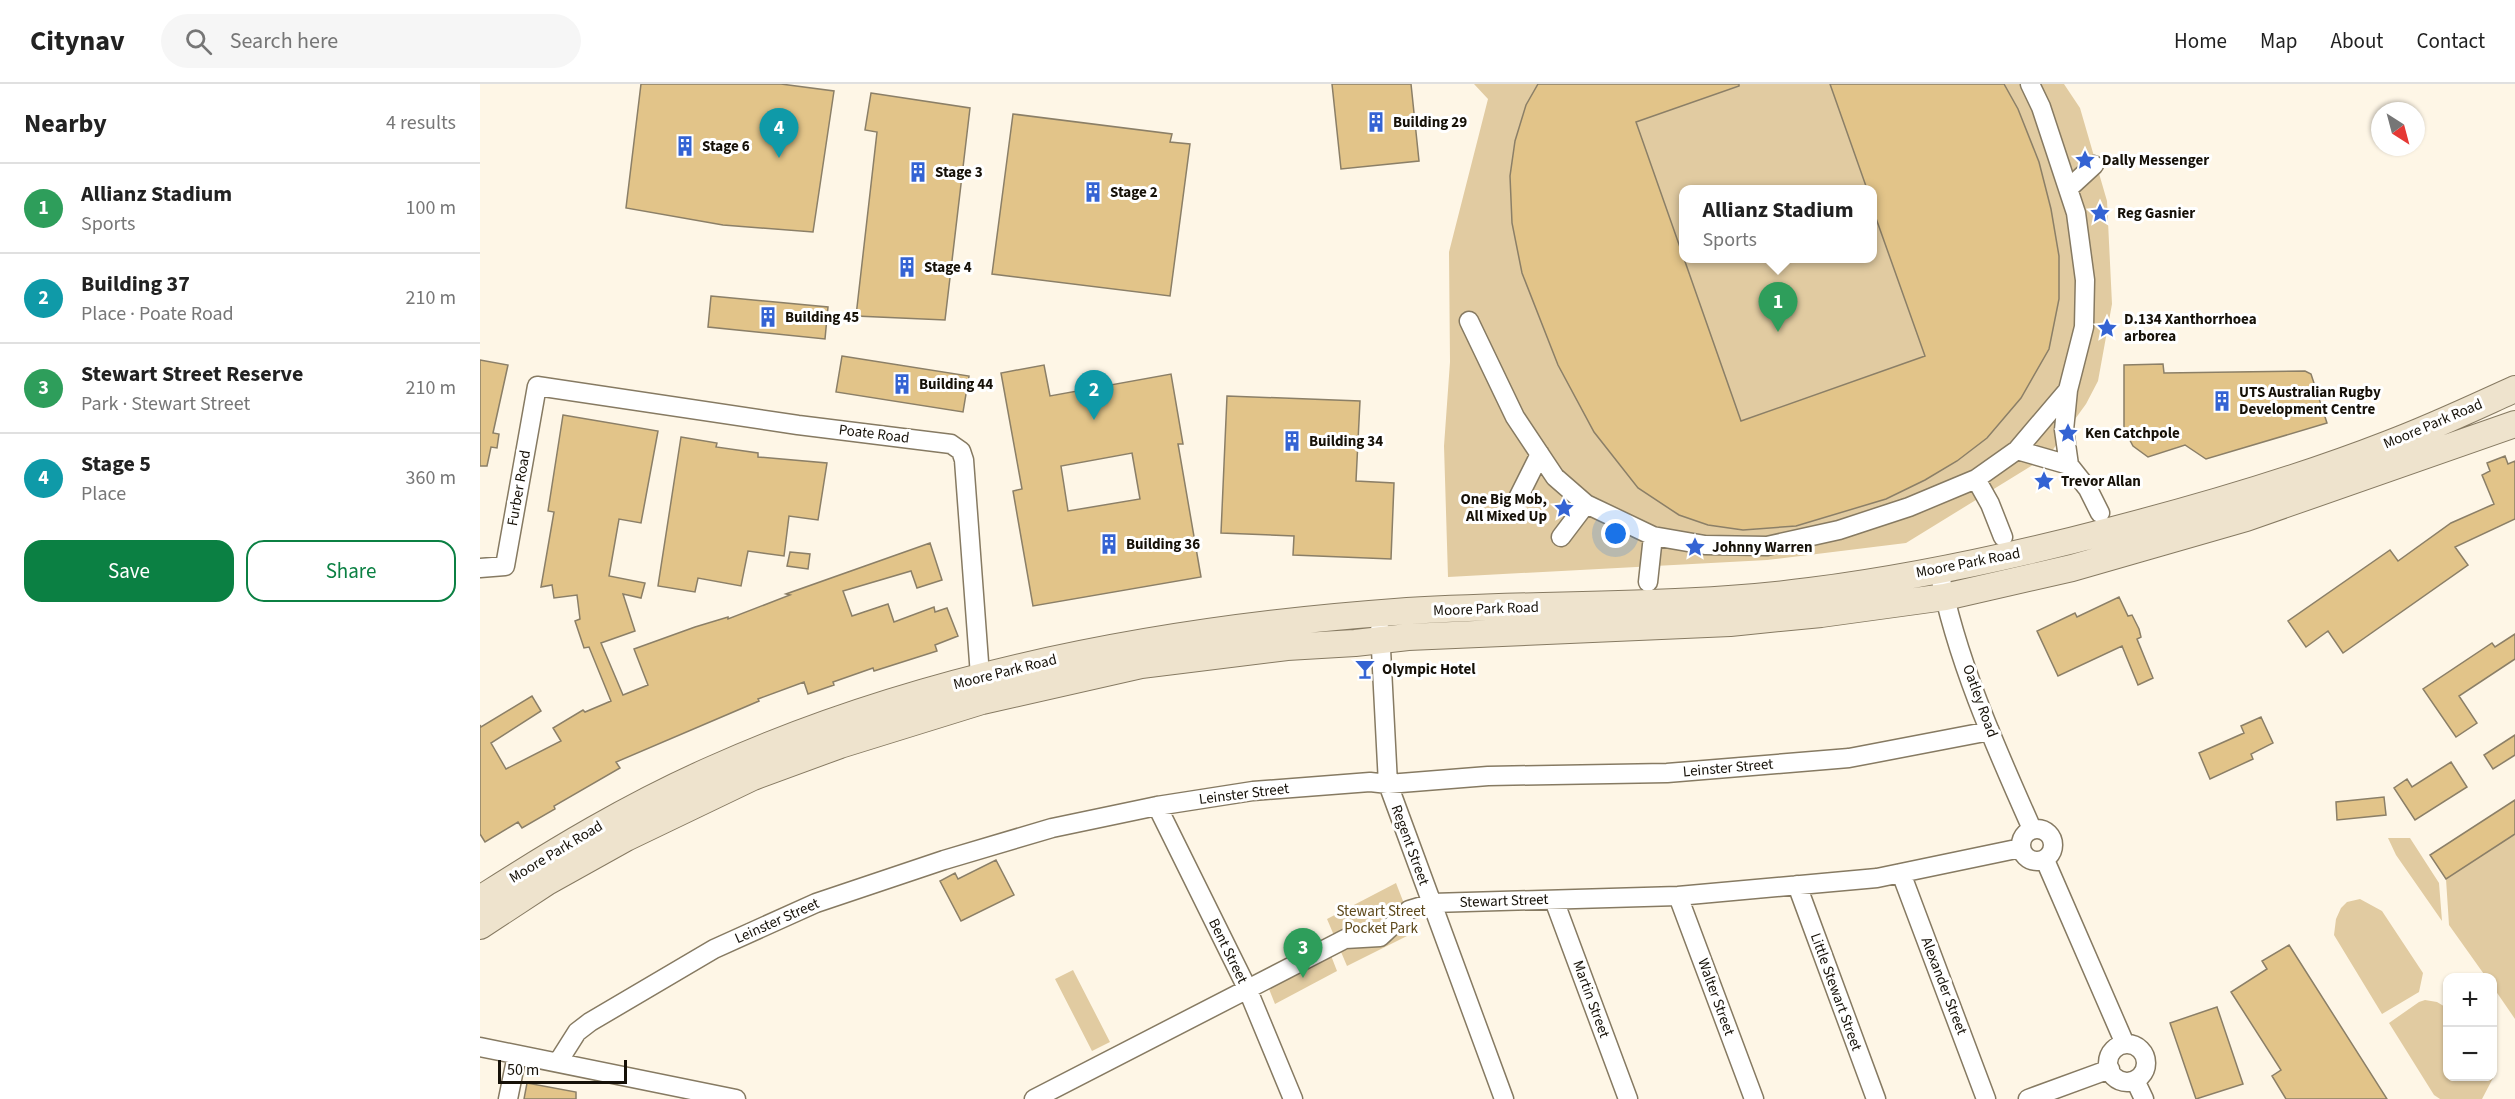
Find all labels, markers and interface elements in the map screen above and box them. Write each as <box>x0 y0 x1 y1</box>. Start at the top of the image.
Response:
search box <box>161 14 581 68</box>
text: Citynav <box>30 21 125 61</box>
icon: search <box>182 25 215 58</box>
text: Search here <box>230 25 338 57</box>
text: Home <box>2174 26 2227 56</box>
text: Map <box>2260 26 2298 56</box>
text: About <box>2331 26 2383 56</box>
text: Contact <box>2416 26 2485 56</box>
north arrow <box>2371 102 2425 156</box>
text: Nearby <box>24 105 107 142</box>
text: 4 results <box>386 109 456 137</box>
pin: 4 <box>760 109 798 158</box>
building icon: Building 29 <box>1364 110 1388 134</box>
place label: Building 29 <box>1393 112 1467 133</box>
building icon: Stage 6 <box>673 134 697 158</box>
place label: Stage 6 <box>702 136 750 157</box>
place icon: Dally Messenger <box>2073 148 2097 172</box>
place label: Dally Messenger <box>2102 150 2209 171</box>
building icon: Stage 3 <box>906 160 930 184</box>
place label: Stage 3 <box>935 162 983 183</box>
text: Allianz Stadium <box>81 178 232 210</box>
building icon: Stage 2 <box>1081 180 1105 204</box>
place label: Stage 2 <box>1110 182 1158 203</box>
popup <box>1679 185 1877 263</box>
text: 1 <box>38 194 49 222</box>
text: 100 m <box>406 194 456 222</box>
text: Allianz Stadium <box>1702 194 1854 226</box>
place icon: Reg Gasnier <box>2088 201 2112 225</box>
place label: Reg Gasnier <box>2117 203 2195 224</box>
text: Sports <box>81 210 136 238</box>
text: Sports <box>1702 226 1757 254</box>
building icon: Stage 4 <box>895 255 919 279</box>
place label: Stage 4 <box>924 257 972 278</box>
text: Building 37 <box>81 268 190 300</box>
pin: 1 <box>1758 282 1798 332</box>
text: 2 <box>38 284 49 312</box>
text: 210 m <box>406 284 456 312</box>
text: Place · Poate Road <box>81 300 234 328</box>
building icon: Building 45 <box>756 305 780 329</box>
place label: Building 45 <box>785 307 859 328</box>
place label: D.134 Xanthorrhoea arborea <box>2124 309 2257 347</box>
place icon: D.134 Xanthorrhoea arborea <box>2095 316 2119 340</box>
text: Stewart Street Reserve <box>81 358 303 390</box>
pin: 2 <box>1074 370 1114 420</box>
building icon: Building 44 <box>890 372 914 396</box>
text: 3 <box>38 374 49 402</box>
text: 210 m <box>406 374 456 402</box>
place label: Building 44 <box>919 374 993 395</box>
place label: UTS Australian Rugby Development Centre <box>2239 382 2381 420</box>
building icon: UTS Australian Rugby Development Centre <box>2210 389 2234 413</box>
text: Park · Stewart Street <box>81 390 250 418</box>
street label: Moore Park Road <box>2380 394 2486 454</box>
street label: Poate Road <box>838 419 910 449</box>
place icon: Ken Catchpole <box>2056 421 2080 445</box>
place label: Ken Catchpole <box>2085 423 2180 444</box>
building icon: Building 34 <box>1280 429 1304 453</box>
place label: Building 34 <box>1309 431 1383 452</box>
text: Stage 5 <box>81 448 151 480</box>
street label: Furber Road <box>502 448 536 528</box>
text: 4 <box>38 464 49 492</box>
text: 360 m <box>406 464 456 492</box>
place icon: Trevor Allan <box>2032 469 2056 493</box>
place label: Trevor Allan <box>2061 471 2141 492</box>
text: Place <box>81 480 126 508</box>
place label: One Big Mob, All Mixed Up <box>1460 489 1547 527</box>
place icon: One Big Mob, All Mixed Up <box>1552 496 1576 520</box>
your location <box>1601 519 1630 548</box>
building icon: Building 36 <box>1097 532 1121 556</box>
place label: Building 36 <box>1126 534 1200 555</box>
place icon: Johnny Warren <box>1683 535 1707 559</box>
place label: Johnny Warren <box>1712 537 1813 558</box>
button: Save <box>24 540 234 602</box>
button: Share <box>246 540 456 602</box>
street label: Moore Park Road <box>1914 543 2022 583</box>
street label: Moore Park Road <box>1433 597 1539 621</box>
street label: Moore Park Road <box>951 649 1059 695</box>
bar icon: Olympic Hotel <box>1353 657 1377 681</box>
place label: Olympic Hotel <box>1382 659 1476 680</box>
street label: Oatley Road <box>1957 662 2003 740</box>
street label: Leinster Street <box>1682 754 1774 782</box>
street label: Leinster Street <box>1198 778 1290 810</box>
street label: Regent Street <box>1386 802 1434 888</box>
street label: Moore Park Road <box>505 816 607 888</box>
street label: Stewart Street <box>1459 889 1549 913</box>
street label: Leinster Street <box>731 893 823 949</box>
park label: Stewart Street Pocket Park <box>1336 901 1426 939</box>
street label: Bent Street <box>1203 915 1253 987</box>
pin: 3 <box>1284 928 1322 978</box>
street label: Little Stewart Street <box>1805 930 1867 1054</box>
street label: Alexander Street <box>1916 934 1972 1038</box>
street label: Walter Street <box>1692 955 1740 1039</box>
street label: Martin Street <box>1567 957 1615 1041</box>
map controls <box>2443 973 2497 1081</box>
button: + <box>2443 973 2497 1027</box>
button: − <box>2443 1027 2497 1081</box>
scale bar <box>498 1057 627 1084</box>
text: 50 m <box>507 1059 539 1081</box>

